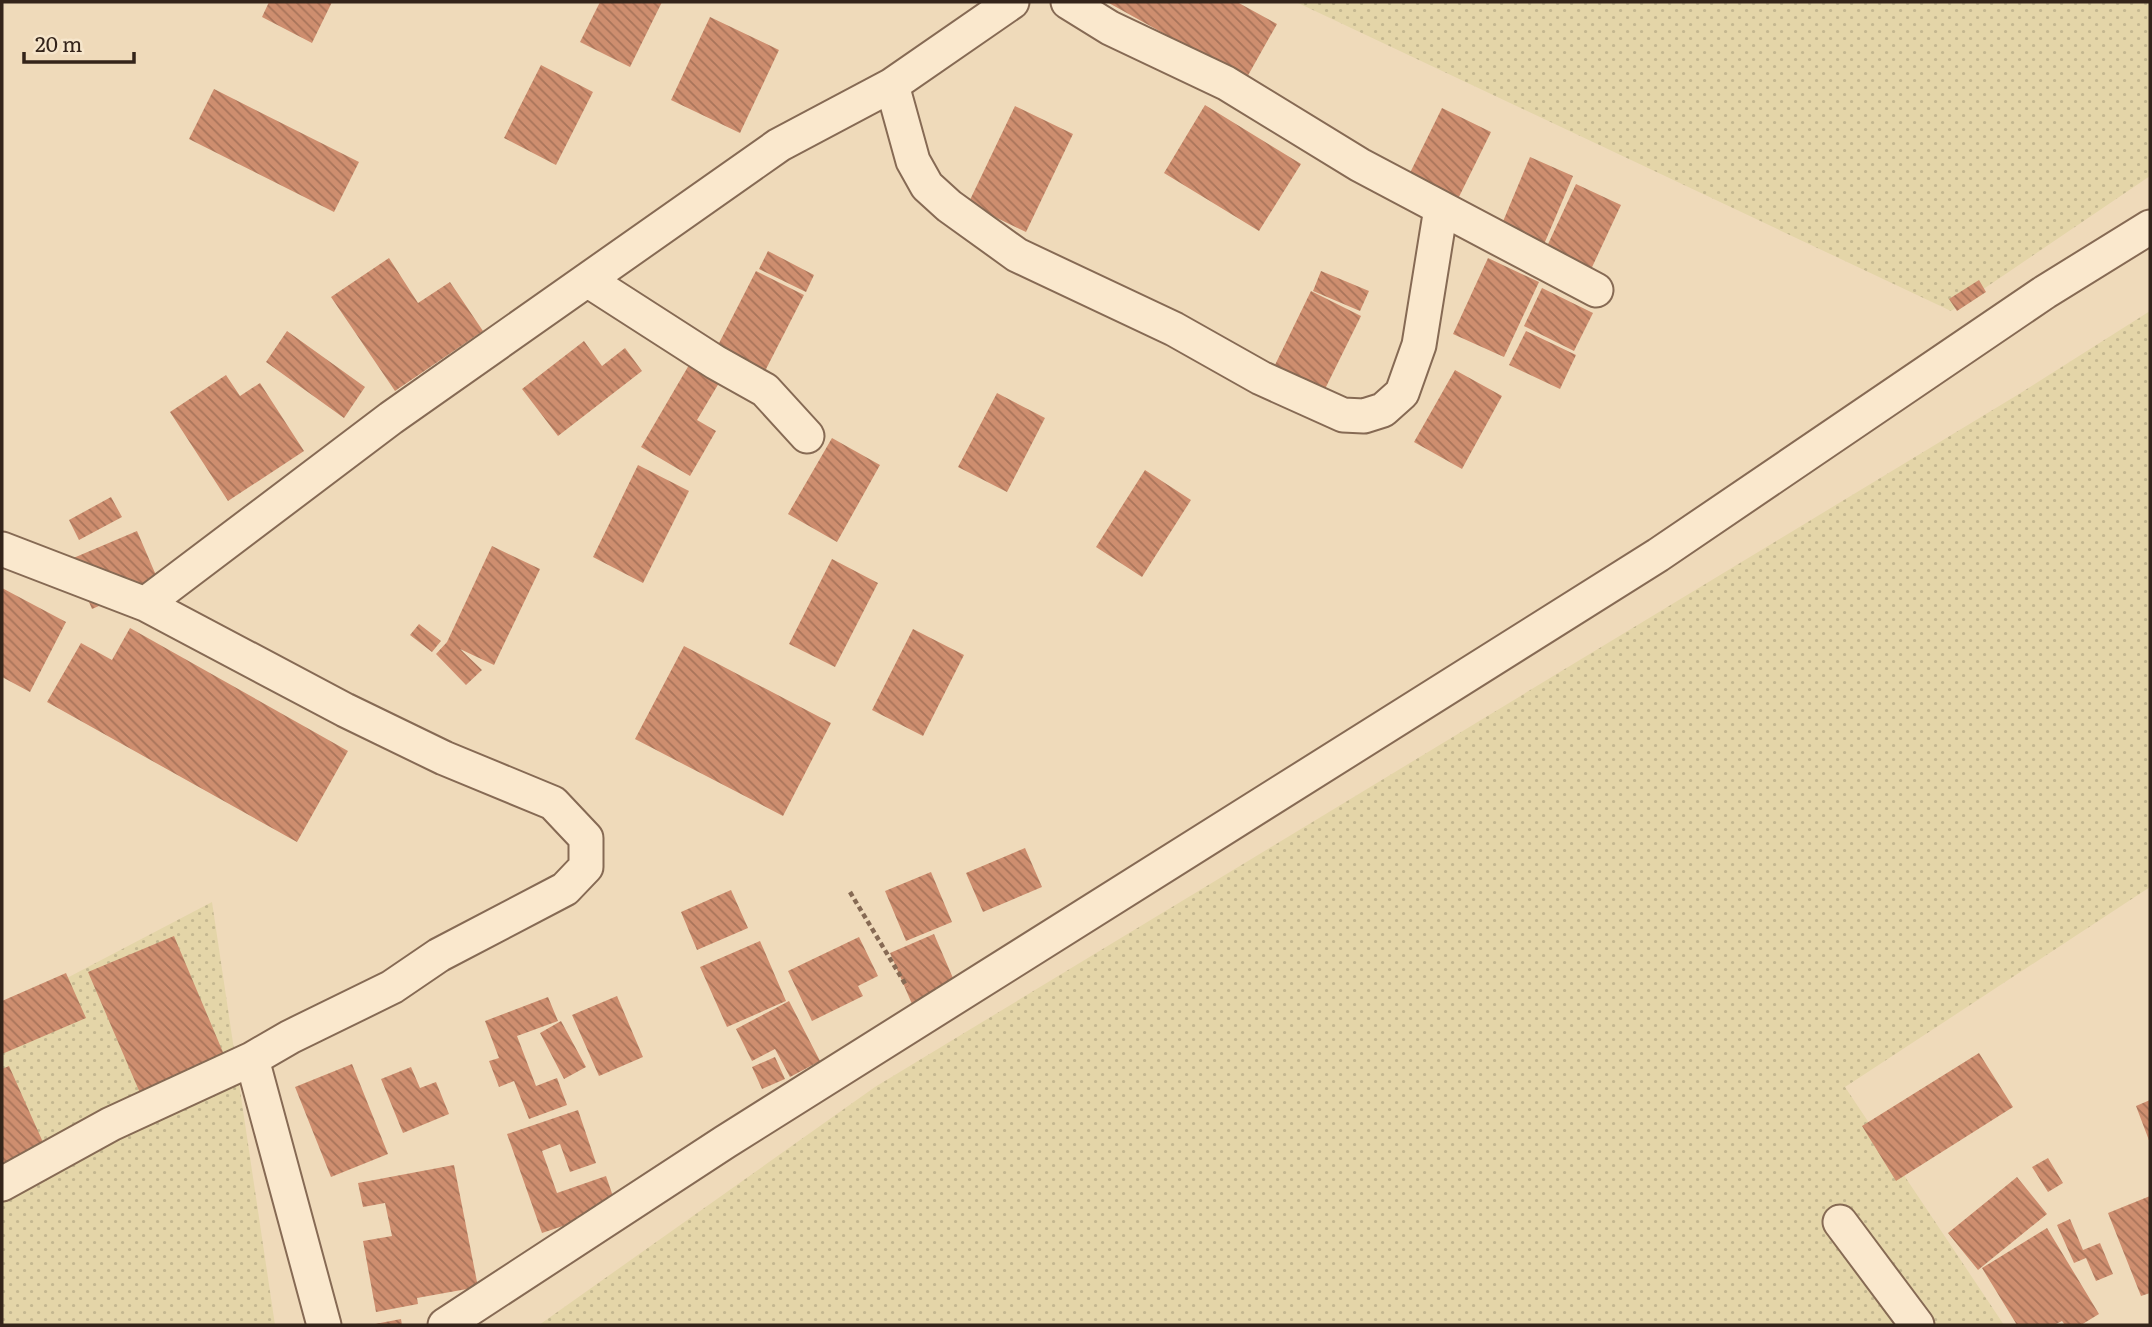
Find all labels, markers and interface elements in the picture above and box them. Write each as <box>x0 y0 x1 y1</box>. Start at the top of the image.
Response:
scale bar <box>24 21 135 65</box>
text: 20 m <box>35 27 82 58</box>

